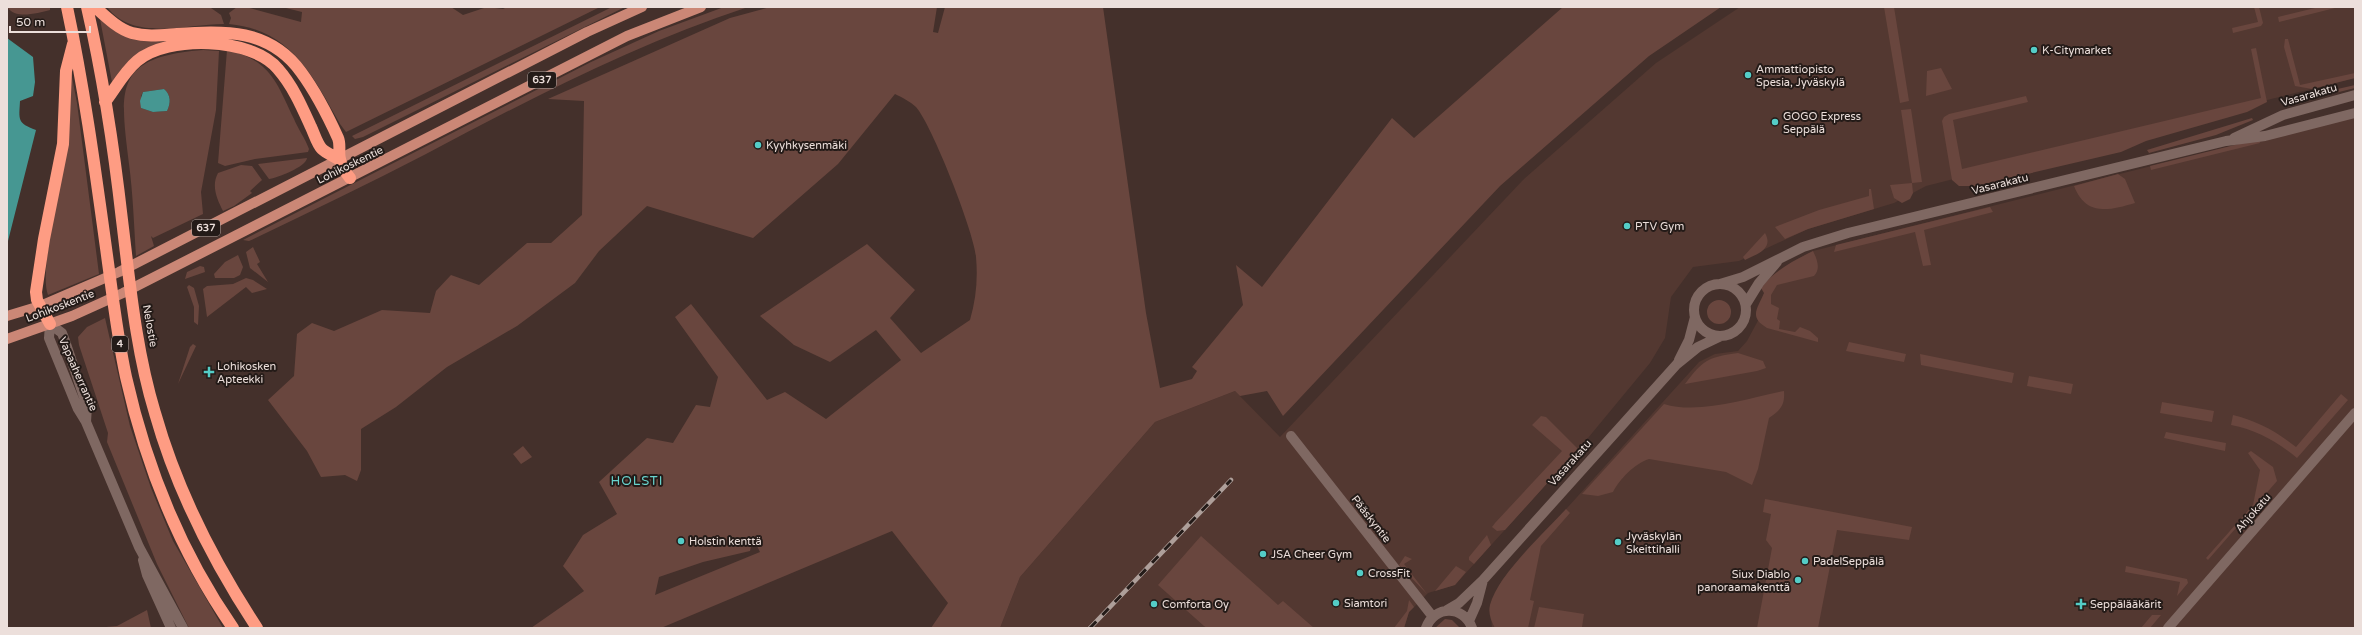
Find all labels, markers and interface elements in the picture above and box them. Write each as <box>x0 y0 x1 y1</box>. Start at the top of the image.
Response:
scale bar <box>10 8 90 34</box>
text: 50 m <box>16 15 45 29</box>
place label: K-Citymarket <box>2042 44 2111 57</box>
marker: K-Citymarket <box>2029 45 2039 55</box>
place label: Ammattiopisto Spesia, Jyväskylä <box>1756 63 1845 89</box>
marker: Ammattiopisto Spesia, Jyväskylä <box>1743 70 1753 80</box>
road number: 637 <box>528 72 556 88</box>
street label: Vasarakatu <box>2279 81 2339 109</box>
place label: GOGO Express Seppälä <box>1783 110 1861 136</box>
marker: GOGO Express Seppälä <box>1770 117 1780 127</box>
place label: Kyyhkysenmäki <box>766 139 847 152</box>
marker: Kyyhkysenmäki <box>753 140 763 150</box>
street label: Lohikoskentie <box>315 143 385 187</box>
street label: Vasarakatu <box>1970 171 2030 197</box>
road number: 637 <box>192 220 220 236</box>
place label: PTV Gym <box>1635 220 1684 233</box>
marker: PTV Gym <box>1622 221 1632 231</box>
street label: Lohikoskentie <box>24 287 96 325</box>
street label: Nelostie <box>140 304 160 348</box>
street label: Vapaaherrantie <box>56 335 100 413</box>
road number: 4 <box>112 336 128 352</box>
place label: Lohikosken Apteekki <box>217 360 276 386</box>
marker: Lohikosken Apteekki <box>204 367 214 377</box>
street label: Vasarakatu <box>1546 437 1594 489</box>
district label: HOLSTI <box>610 473 664 489</box>
street label: Ahjokatu <box>2233 491 2273 535</box>
street label: Pääskyntie <box>1349 493 1393 545</box>
place label: Jyväskylän Skeittihalli <box>1626 530 1682 556</box>
place label: Holstin kenttä <box>689 535 762 548</box>
marker: Holstin kenttä <box>676 536 686 546</box>
marker: Jyväskylän Skeittihalli <box>1613 537 1623 547</box>
place label: JSA Cheer Gym <box>1271 548 1352 561</box>
marker: JSA Cheer Gym <box>1258 549 1268 559</box>
place label: PadelSeppälä <box>1813 555 1884 568</box>
marker: PadelSeppälä <box>1800 556 1810 566</box>
place label: CrossFit <box>1368 567 1410 580</box>
marker: CrossFit <box>1355 568 1365 578</box>
place label: Siux Diablo panoraamakenttä <box>1697 568 1790 594</box>
marker: Siux Diablo panoraamakenttä <box>1793 575 1803 585</box>
place label: Siamtori <box>1344 597 1387 610</box>
place label: Comforta Oy <box>1162 598 1229 611</box>
marker: Siamtori <box>1331 598 1341 608</box>
marker: Seppälääkärit <box>2075 598 2087 610</box>
place label: Seppälääkärit <box>2090 598 2161 611</box>
marker: Comforta Oy <box>1149 599 1159 609</box>

